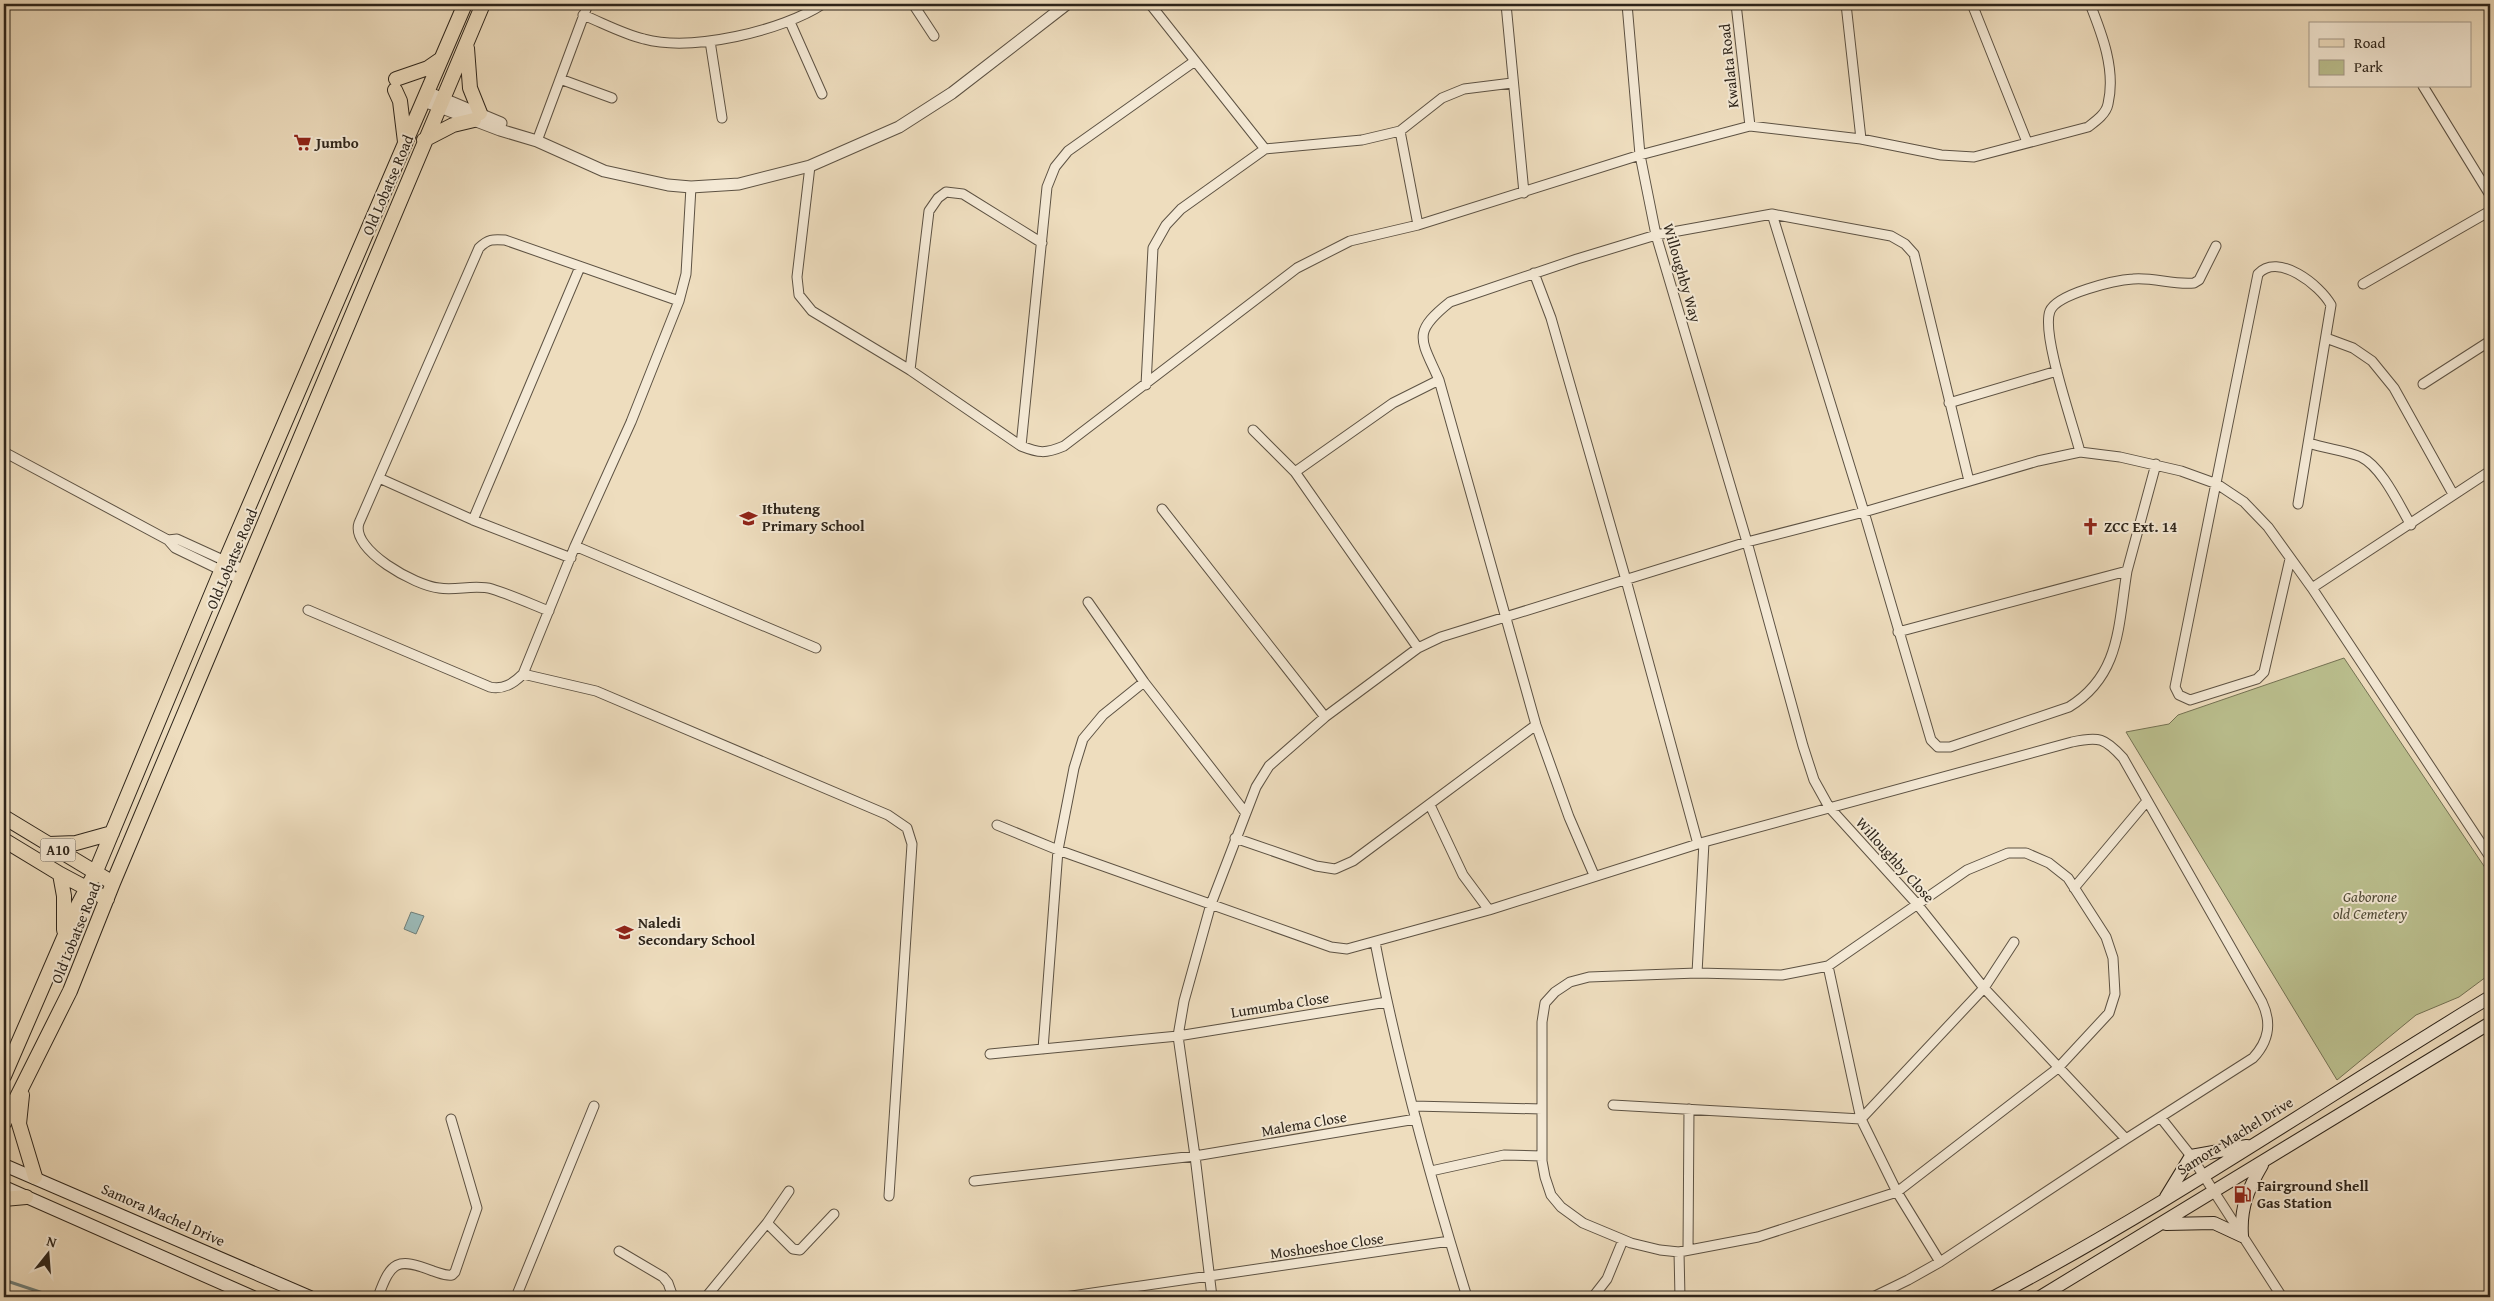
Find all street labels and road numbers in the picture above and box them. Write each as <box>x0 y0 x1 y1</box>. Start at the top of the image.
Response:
street label: Kwalata Road <box>1714 23 1743 109</box>
street label: Old Lobatse Road <box>357 131 418 238</box>
street label: Willoughby Way <box>1658 221 1707 325</box>
street label: Old Lobatse Road <box>201 505 262 612</box>
street label: Willoughby Close <box>1851 812 1940 907</box>
road number: A10 <box>40 838 76 862</box>
street label: Old Lobatse Road <box>46 879 105 987</box>
street label: Lumumba Close <box>1229 986 1331 1023</box>
street label: Samora Machel Drive <box>2173 1091 2297 1180</box>
street label: Malema Close <box>1260 1106 1348 1141</box>
street label: Samora Machel Drive <box>98 1178 228 1251</box>
street label: Moshoeshoe Close <box>1269 1227 1385 1264</box>

